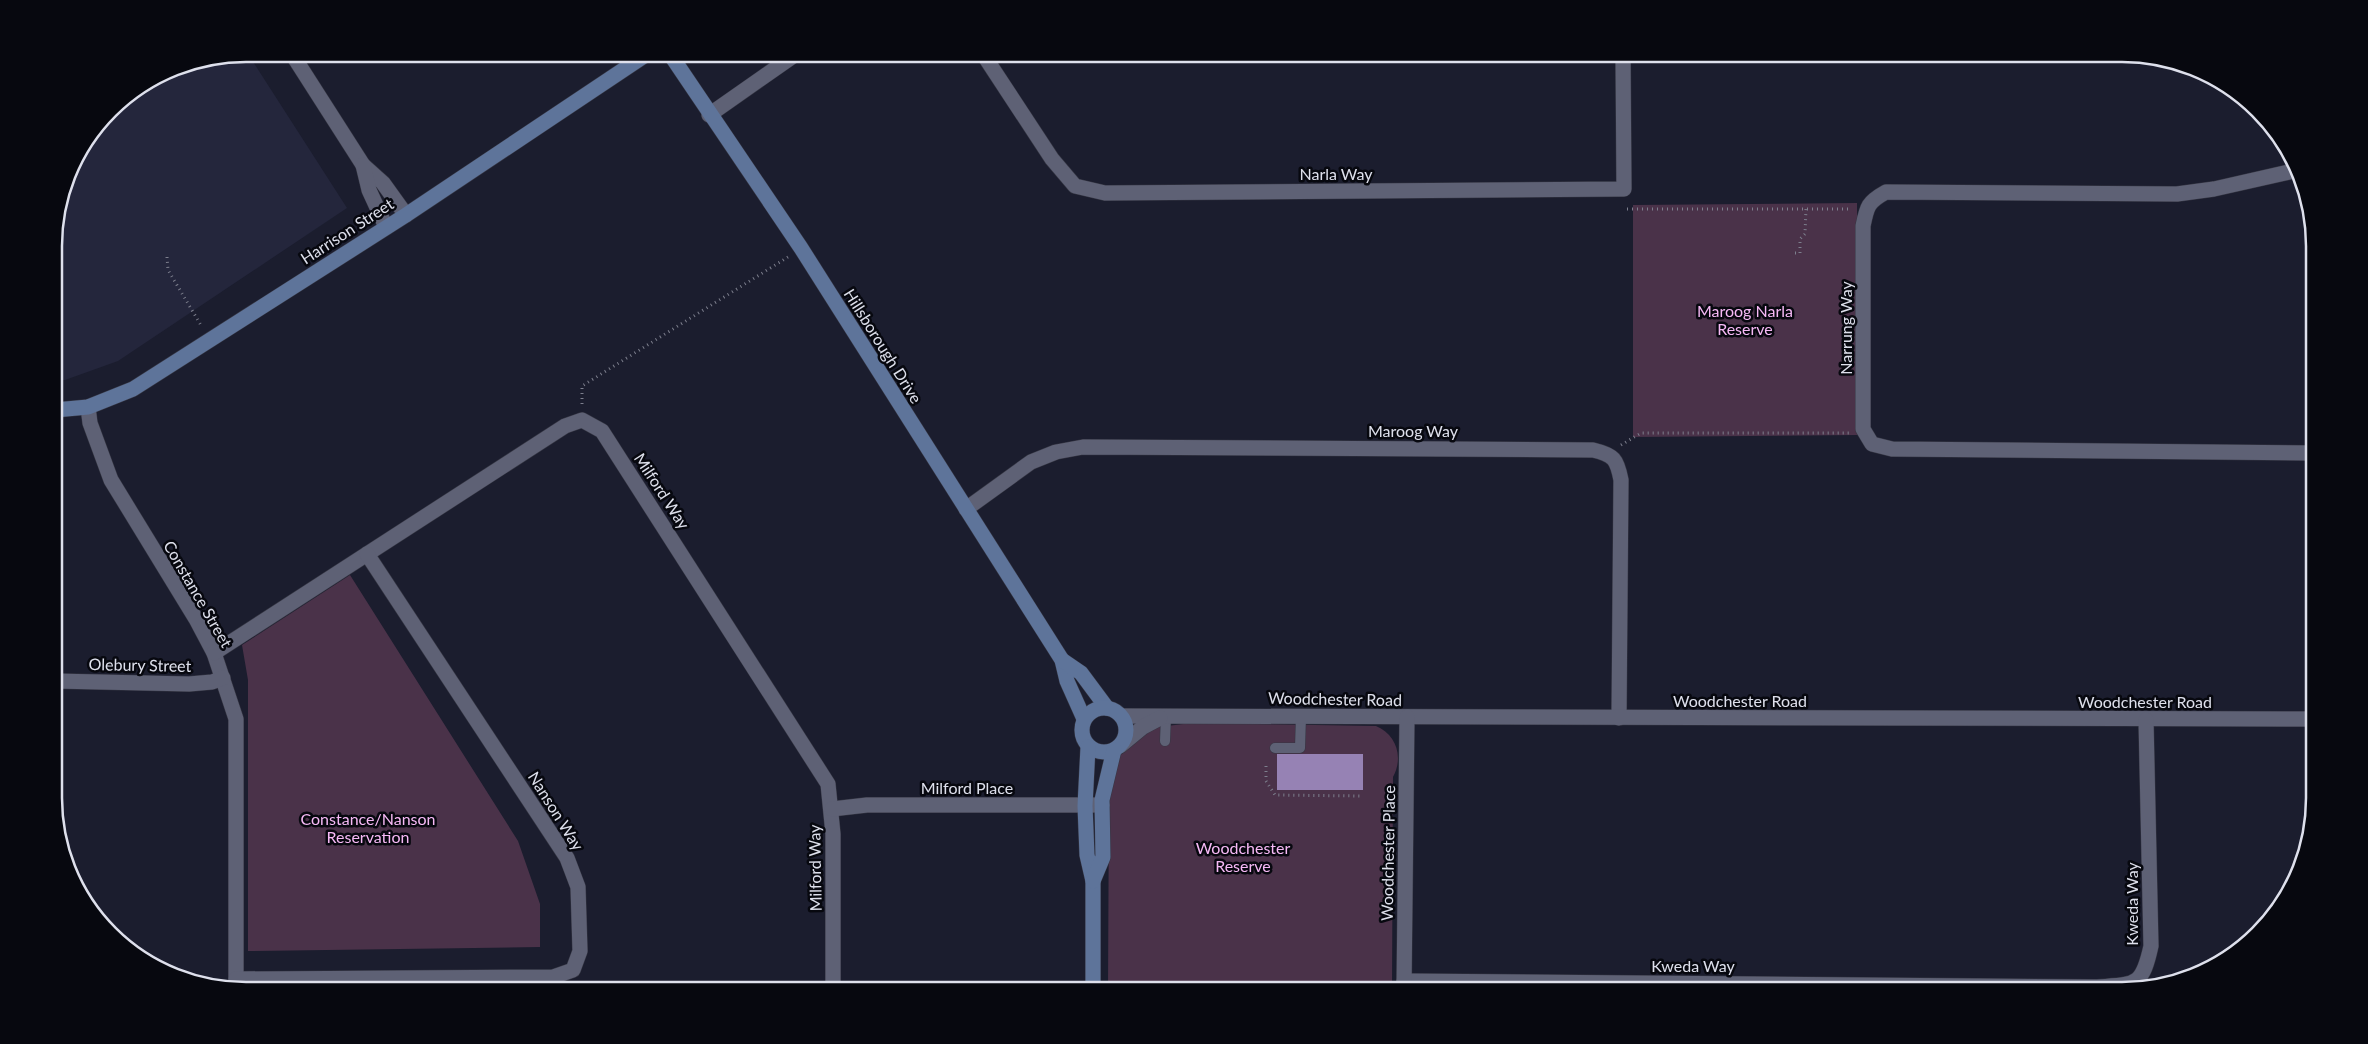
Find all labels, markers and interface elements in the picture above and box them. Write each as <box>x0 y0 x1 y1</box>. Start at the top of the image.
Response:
street label: Narla Way <box>1299 164 1373 183</box>
street label: Harrison Street <box>297 193 397 268</box>
street label: Narrung Way <box>1836 281 1855 375</box>
street label: Hillsborough Drive <box>841 285 926 407</box>
park label: Maroog Narla Reserve <box>1697 301 1793 338</box>
street label: Maroog Way <box>1368 421 1459 440</box>
street label: Milford Way <box>631 449 694 533</box>
street label: Constance Street <box>160 537 237 651</box>
street label: Olebury Street <box>89 654 192 675</box>
street label: Woodchester Road <box>1268 688 1402 709</box>
street label: Woodchester Road <box>1673 691 1807 710</box>
street label: Woodchester Road <box>2078 692 2212 711</box>
street label: Nanson Way <box>525 768 589 854</box>
street label: Milford Place <box>921 778 1013 797</box>
street label: Woodchester Place <box>1377 785 1398 921</box>
park label: Constance/Nanson Reservation <box>300 809 436 846</box>
street label: Milford Way <box>804 824 825 912</box>
park label: Woodchester Reserve <box>1196 838 1291 875</box>
street label: Kweda Way <box>2122 862 2141 946</box>
street label: Kweda Way <box>1651 956 1735 975</box>

